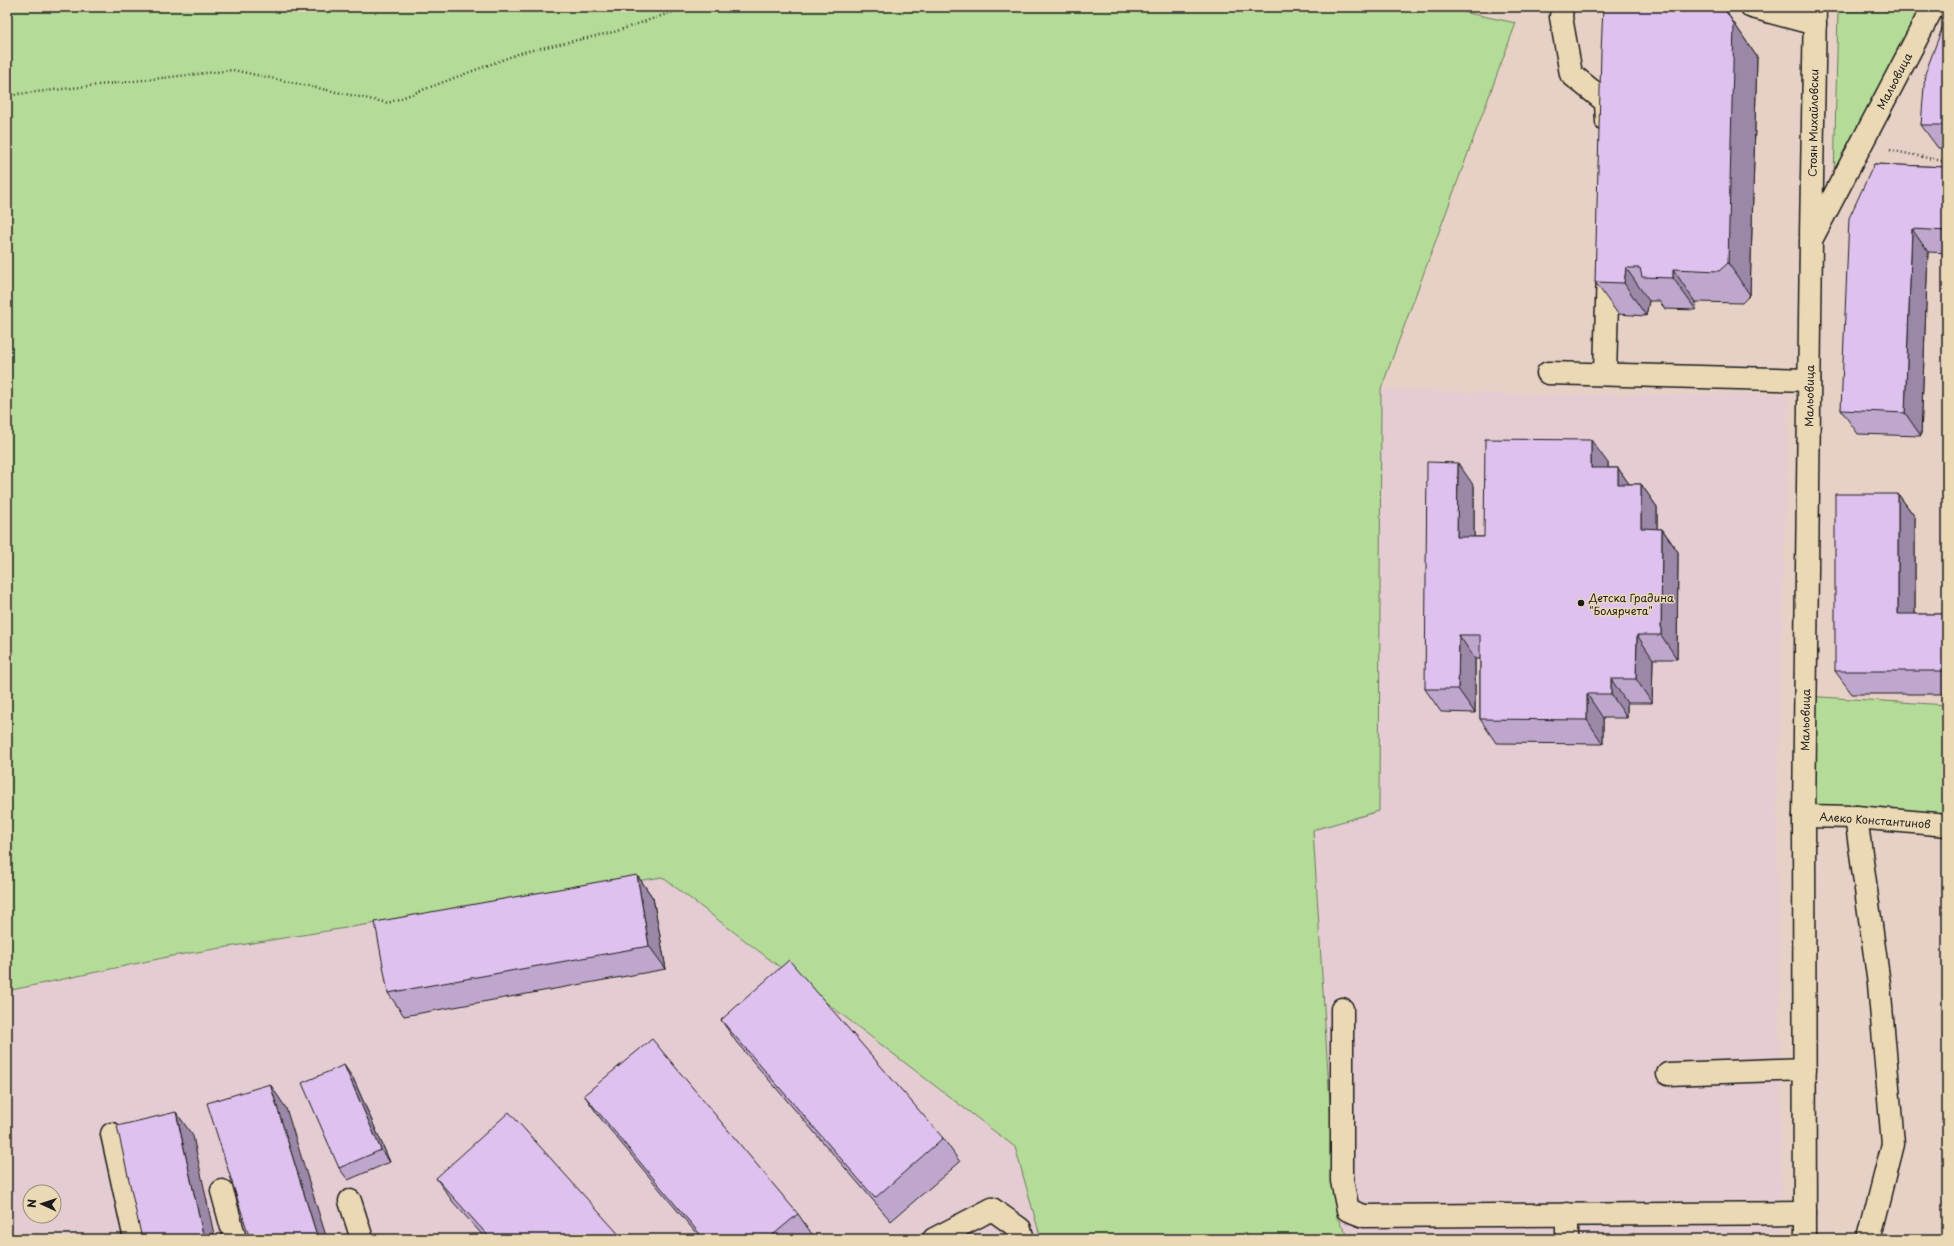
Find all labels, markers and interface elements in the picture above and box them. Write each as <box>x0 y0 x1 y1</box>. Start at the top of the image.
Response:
street label: Мальовица <box>1872 50 1916 112</box>
street label: Стоян Михайловски <box>1804 69 1822 177</box>
street label: Мальовица <box>1800 365 1818 427</box>
place label: Детска Градина "Болярчета" <box>1588 589 1674 619</box>
marker: Детска Градина "Болярчета" <box>1576 598 1586 608</box>
street label: Мальовица <box>1796 689 1814 751</box>
street label: Алеко Константинов <box>1819 808 1931 832</box>
north arrow <box>22 1184 62 1224</box>
text: N <box>23 1198 40 1208</box>

